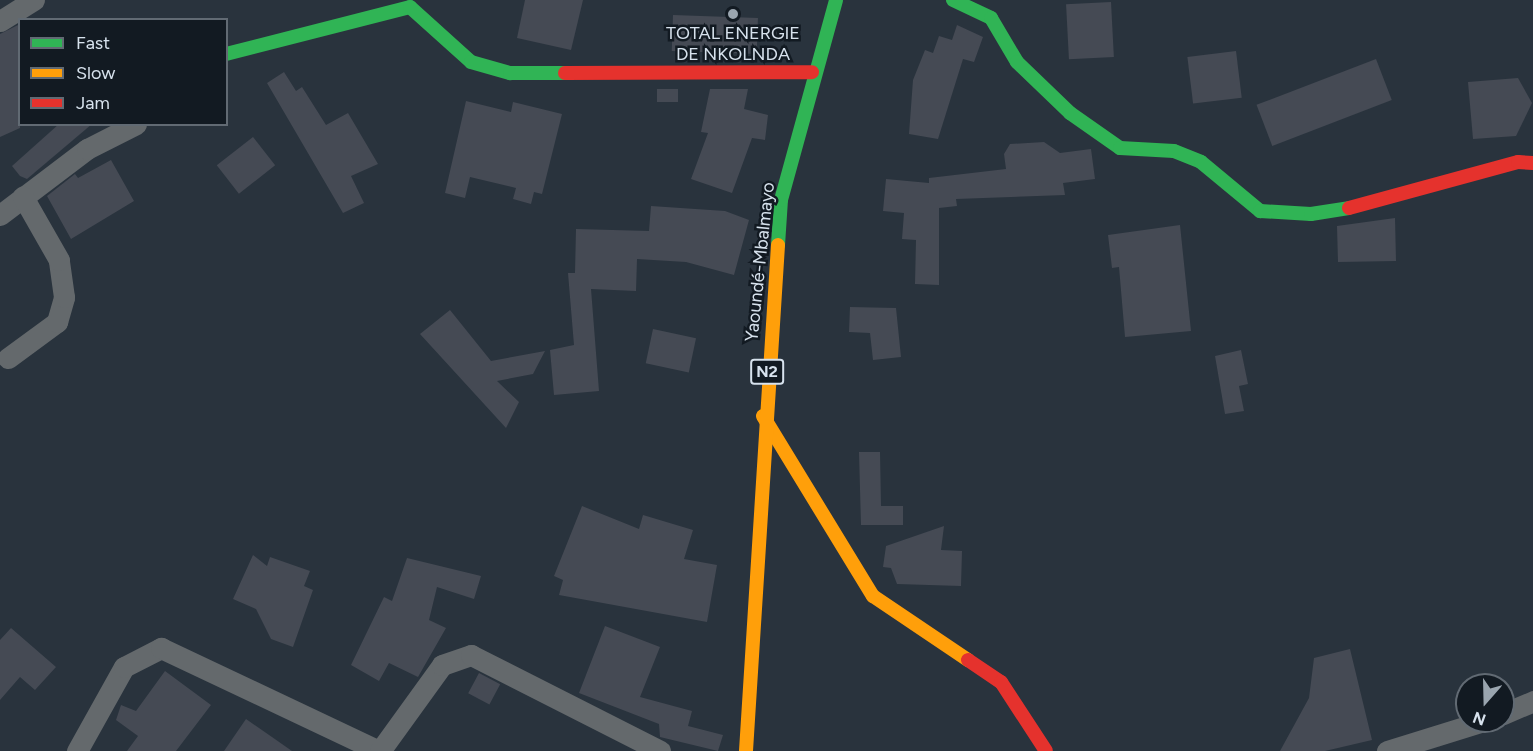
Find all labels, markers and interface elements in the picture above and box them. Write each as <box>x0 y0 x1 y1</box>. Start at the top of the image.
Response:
marker: TOTAL ENERGIE DE NKOLNDA <box>726 7 740 21</box>
legend <box>18 18 228 126</box>
place label: TOTAL ENERGIE DE NKOLNDA <box>666 23 800 66</box>
text: Fast <box>76 32 110 54</box>
text: Slow <box>76 62 115 84</box>
text: Jam <box>76 92 110 114</box>
street label: Yaoundé-Mbalmayo <box>741 181 779 343</box>
road number: N2 <box>749 359 785 385</box>
north arrow <box>1455 673 1515 733</box>
text: N <box>1470 707 1488 730</box>

